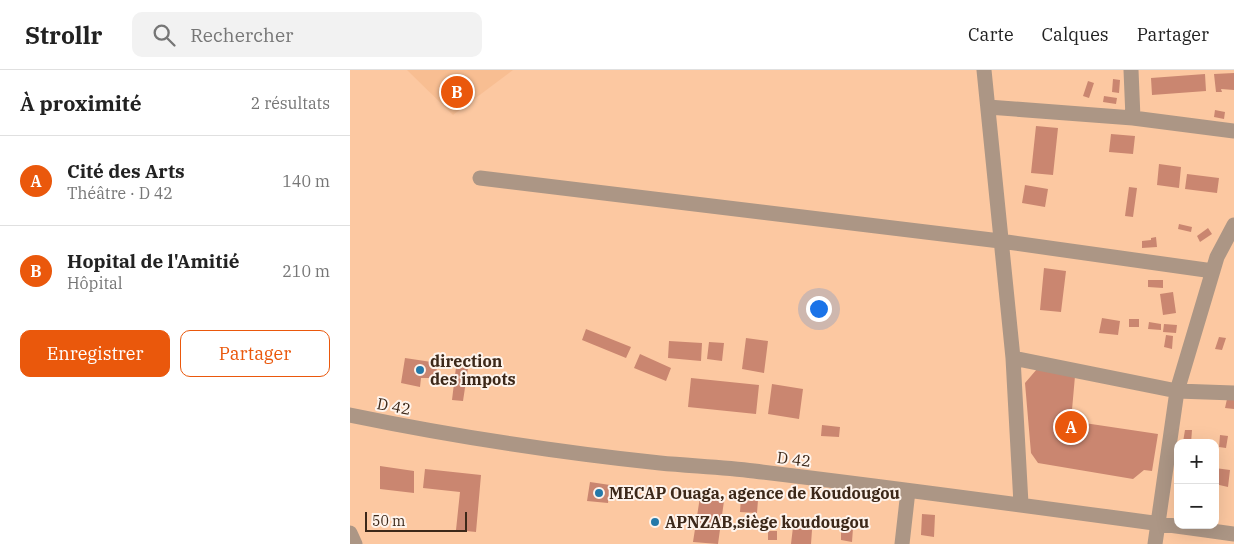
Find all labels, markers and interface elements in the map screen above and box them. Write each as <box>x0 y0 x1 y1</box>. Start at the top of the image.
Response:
search box <box>132 12 482 57</box>
text: Strollr <box>25 19 102 51</box>
icon: search <box>150 21 178 49</box>
text: Rechercher <box>190 23 294 47</box>
text: Carte <box>968 23 1014 46</box>
text: Calques <box>1042 23 1109 46</box>
text: Partager <box>1137 23 1209 46</box>
pin: B <box>441 73 473 111</box>
text: À proximité <box>20 89 142 117</box>
text: 2 résultats <box>251 93 330 113</box>
text: Cité des Arts <box>67 159 185 183</box>
text: A <box>30 171 42 191</box>
text: 140 m <box>282 171 330 191</box>
text: Théâtre · D 42 <box>67 183 173 203</box>
text: Hopital de l'Amitié <box>67 249 240 273</box>
text: B <box>30 261 42 281</box>
text: 210 m <box>282 261 330 281</box>
text: Hôpital <box>67 273 123 293</box>
your location <box>806 296 832 322</box>
button: Enregistrer <box>20 330 170 377</box>
button: Partager <box>180 330 330 377</box>
place label: direction des impots <box>430 351 516 389</box>
marker: direction des impots <box>414 364 426 376</box>
street label: D 42 <box>375 393 413 419</box>
pin: A <box>1055 408 1087 446</box>
map controls <box>1174 439 1219 529</box>
button: + <box>1174 439 1219 484</box>
street label: D 42 <box>776 447 812 471</box>
place label: MECAP Ouaga, agence de Koudougou <box>609 483 900 503</box>
button: − <box>1174 484 1219 529</box>
marker: MECAP Ouaga, agence de Koudougou <box>593 487 605 499</box>
scale bar <box>365 509 468 532</box>
text: 50 m <box>372 512 405 530</box>
place label: APNZAB,siège koudougou <box>665 512 869 532</box>
marker: APNZAB,siège koudougou <box>649 516 661 528</box>

